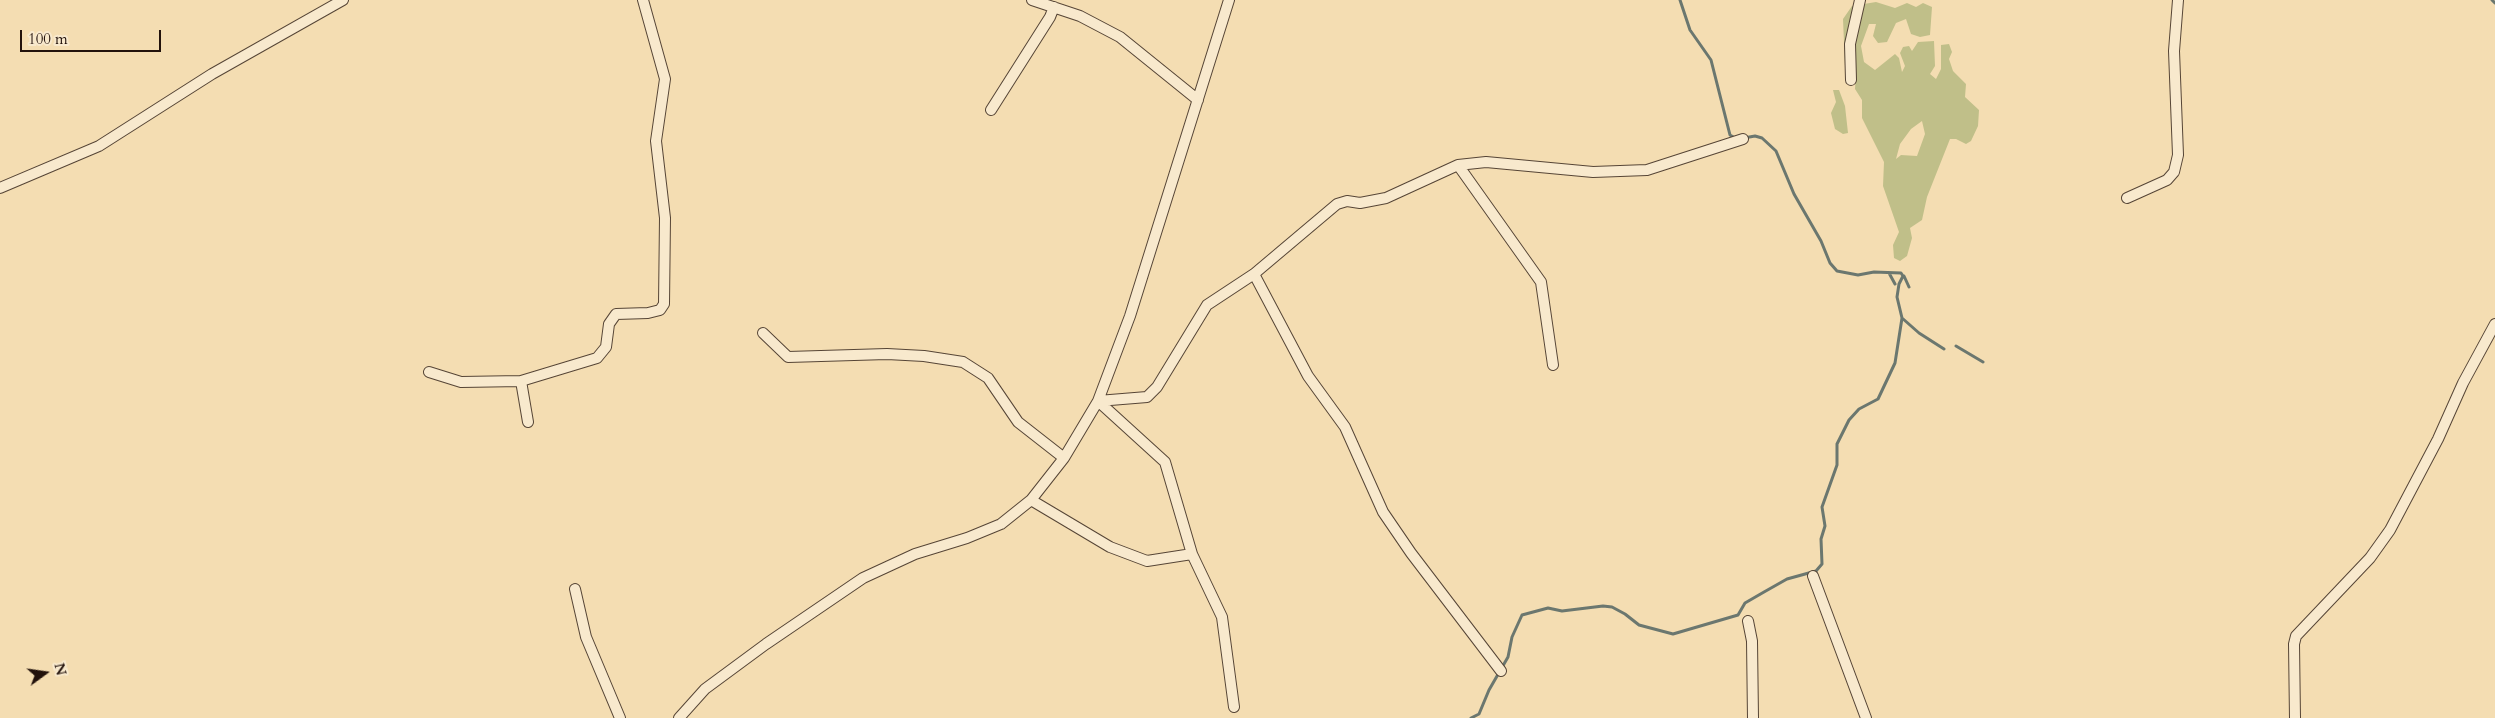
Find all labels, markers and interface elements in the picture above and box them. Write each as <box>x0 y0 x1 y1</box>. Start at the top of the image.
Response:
scale bar <box>22 20 164 52</box>
text: 100 m <box>28 29 68 49</box>
north arrow <box>20 648 70 698</box>
text: N <box>49 661 71 677</box>

